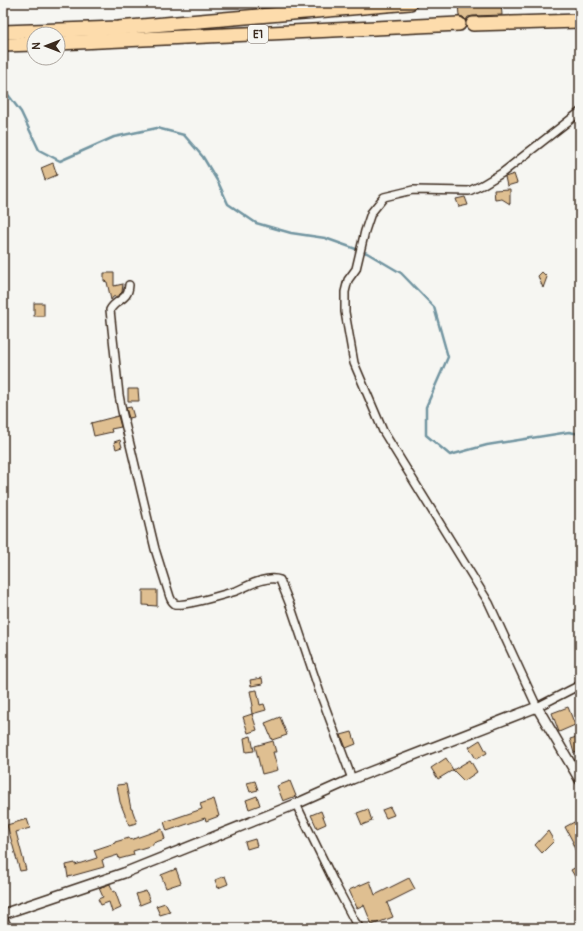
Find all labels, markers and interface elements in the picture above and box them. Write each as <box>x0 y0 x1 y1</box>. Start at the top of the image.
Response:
road number: E1 <box>248 25 268 43</box>
north arrow <box>26 26 66 66</box>
text: N <box>30 42 43 50</box>

